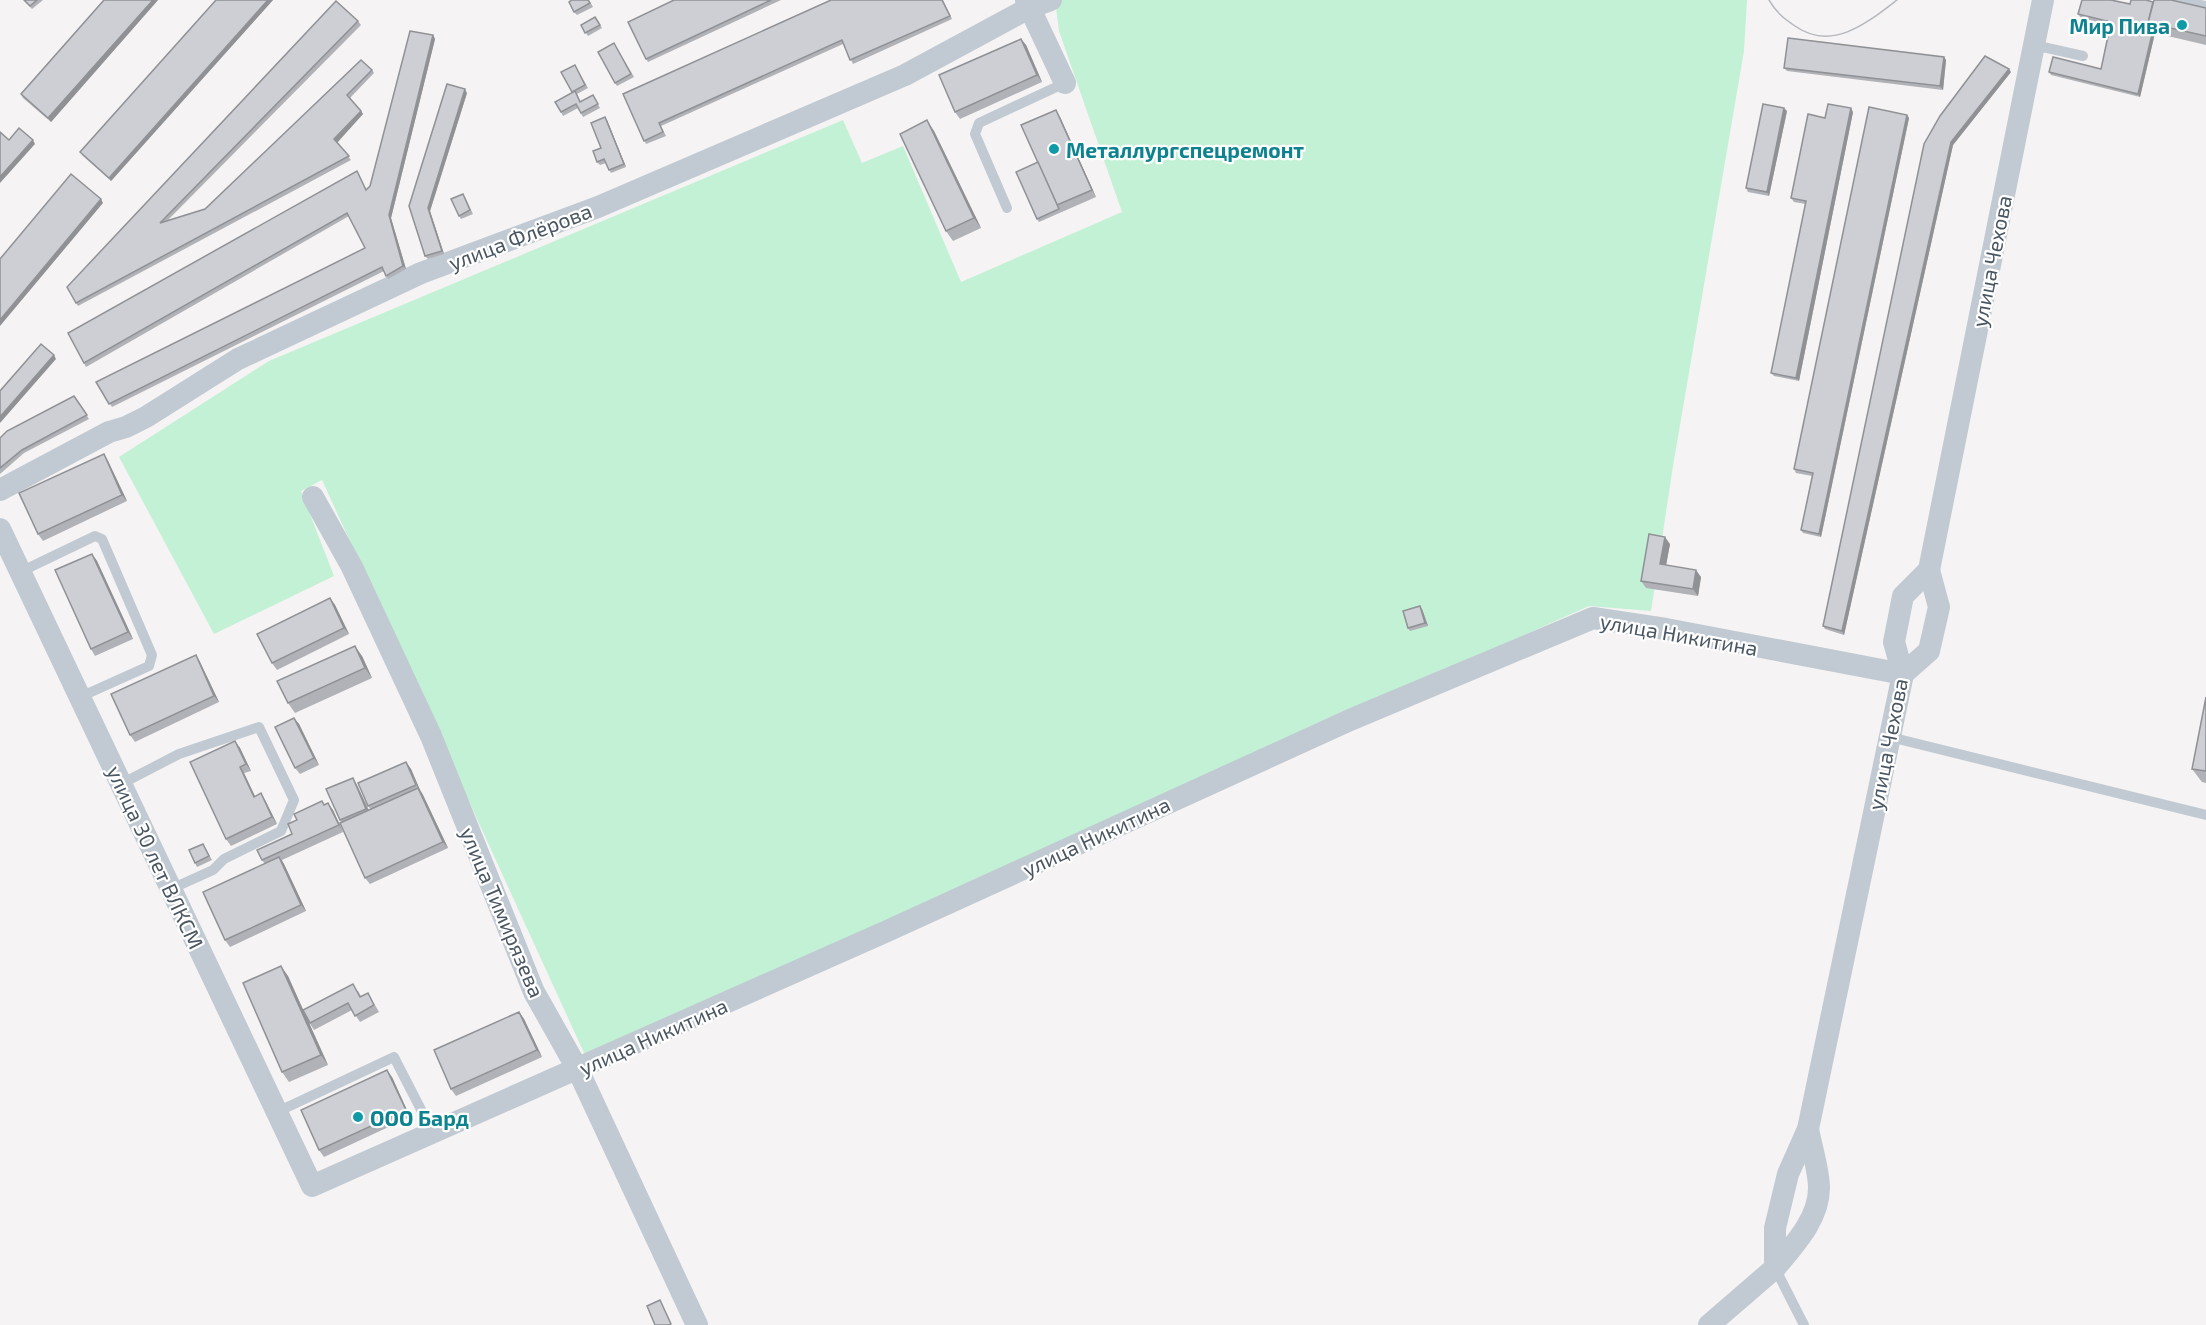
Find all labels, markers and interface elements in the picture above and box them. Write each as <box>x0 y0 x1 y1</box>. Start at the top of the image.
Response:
place label: Мир Пива <box>2069 13 2170 38</box>
marker: Мир Пива <box>2175 18 2189 32</box>
place label: Металлургспецремонт <box>1066 137 1304 162</box>
marker: Металлургспецремонт <box>1047 142 1061 156</box>
street label: улица Чехова <box>1966 193 2017 329</box>
street label: улица Флёрова <box>445 197 595 276</box>
street label: улица Никитина <box>1598 608 1760 661</box>
street label: улица Чехова <box>1862 676 1913 812</box>
street label: улица 30 лет ВЛКСМ <box>102 761 209 953</box>
street label: улица Никитина <box>1018 791 1174 882</box>
street label: улица Тимирязева <box>455 823 550 1001</box>
street label: улица Никитина <box>575 992 731 1081</box>
place label: ООО Бард <box>370 1105 469 1130</box>
marker: ООО Бард <box>351 1110 365 1124</box>

